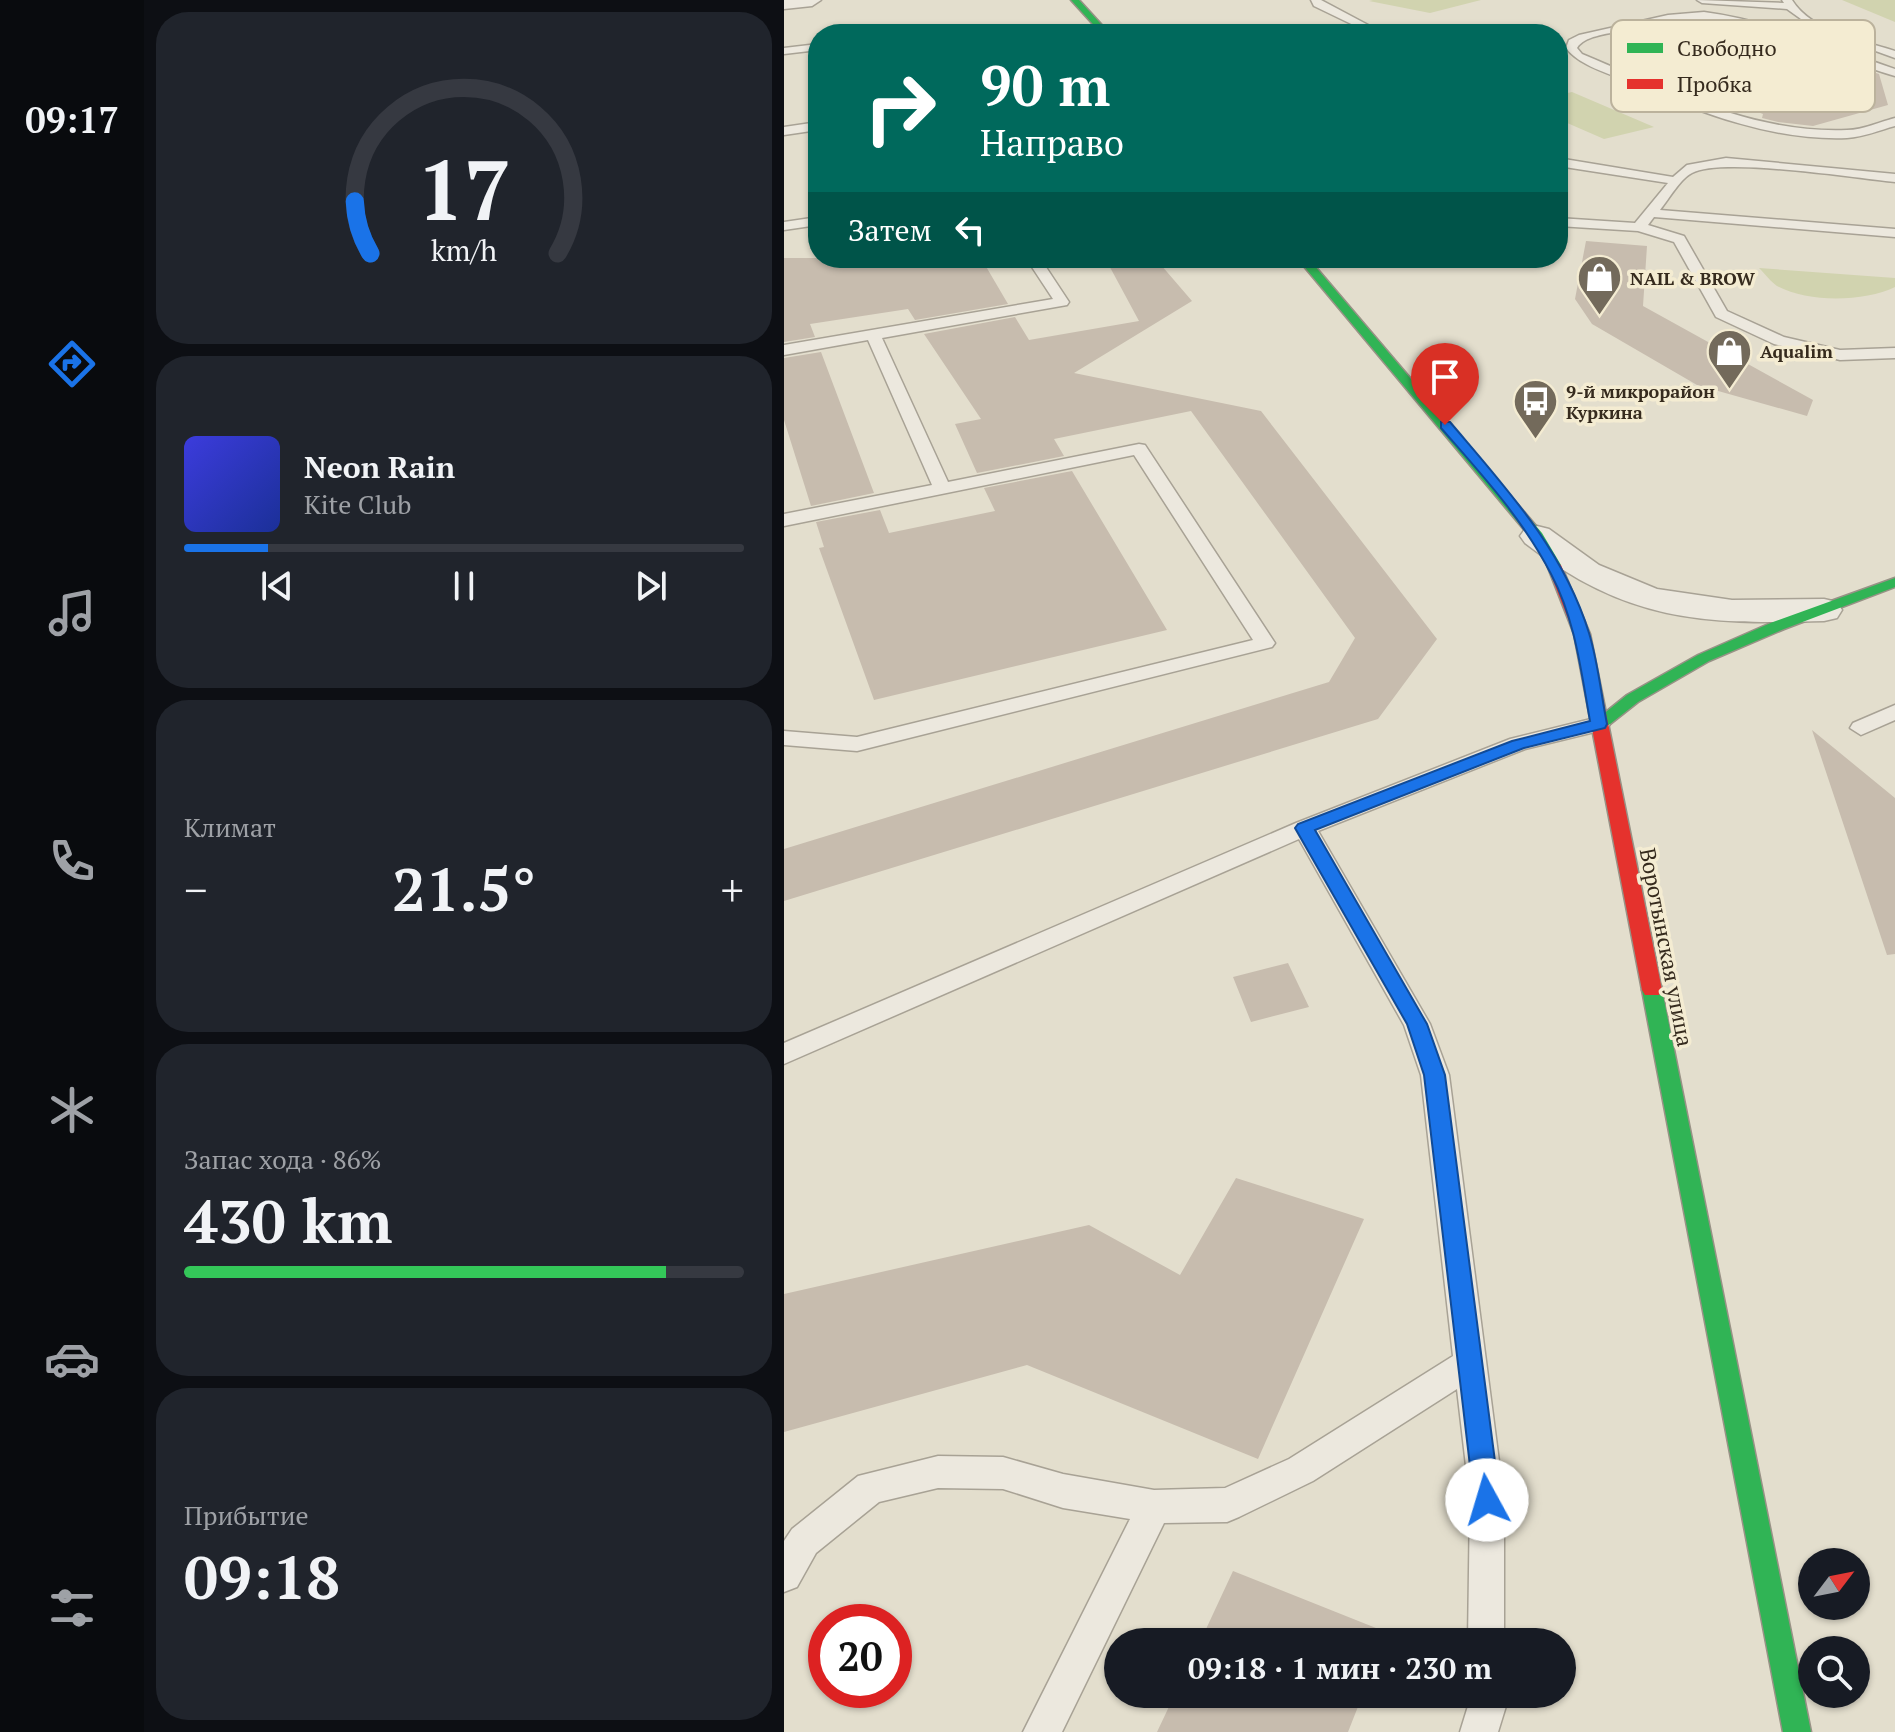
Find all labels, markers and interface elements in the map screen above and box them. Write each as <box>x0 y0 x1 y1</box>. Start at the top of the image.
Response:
legend <box>1611 20 1875 112</box>
text: Свободно <box>1677 33 1777 62</box>
text: 90 m <box>980 48 1110 122</box>
icon: right <box>848 56 952 160</box>
text: Пробка <box>1677 69 1752 98</box>
text: 09:17 <box>25 96 119 143</box>
text: Направо <box>980 119 1124 166</box>
text: 17 <box>417 134 511 244</box>
icon: left <box>948 208 992 252</box>
text: Затем <box>848 210 932 250</box>
text: km/h <box>431 231 497 269</box>
shop icon: NAIL & BROW <box>1575 254 1623 317</box>
place label: NAIL & BROW <box>1630 266 1755 290</box>
shop icon: Aqualim <box>1705 327 1753 390</box>
icon: directions <box>44 336 100 392</box>
place label: Aqualim <box>1760 339 1833 363</box>
pin <box>1411 343 1479 425</box>
icon: arrive <box>1423 355 1467 399</box>
bus stop icon: 9-й микрорайон Куркина <box>1511 377 1559 440</box>
place label: 9-й микрорайон Куркина <box>1566 379 1715 424</box>
text: Neon Rain <box>304 447 455 487</box>
text: Kite Club <box>304 487 411 521</box>
icon: previous <box>255 564 299 608</box>
icon: pause <box>442 564 486 608</box>
icon: next <box>629 564 673 608</box>
icon: music <box>44 585 100 641</box>
text: Климат <box>184 810 276 844</box>
icon: phone <box>44 833 100 889</box>
street label: Воротынская улица <box>1634 845 1700 1049</box>
text: 21.5° <box>392 849 536 928</box>
text: − <box>184 860 207 919</box>
text: + <box>721 860 744 919</box>
icon: climate <box>44 1082 100 1138</box>
text: Запас хода · 86% <box>184 1142 382 1176</box>
text: 430 km <box>184 1181 392 1260</box>
icon: car <box>44 1331 100 1387</box>
position arrow <box>1445 1458 1529 1542</box>
text: Прибытие <box>184 1498 309 1532</box>
text: 09:18 <box>184 1537 340 1616</box>
north arrow <box>1798 1548 1870 1620</box>
map controls <box>1798 1548 1870 1708</box>
icon: filters <box>44 1580 100 1636</box>
speed limit sign: 20 <box>808 1604 912 1708</box>
button: search <box>1798 1636 1870 1708</box>
text: 09:18 · 1 мин · 230 m <box>1188 1648 1492 1688</box>

